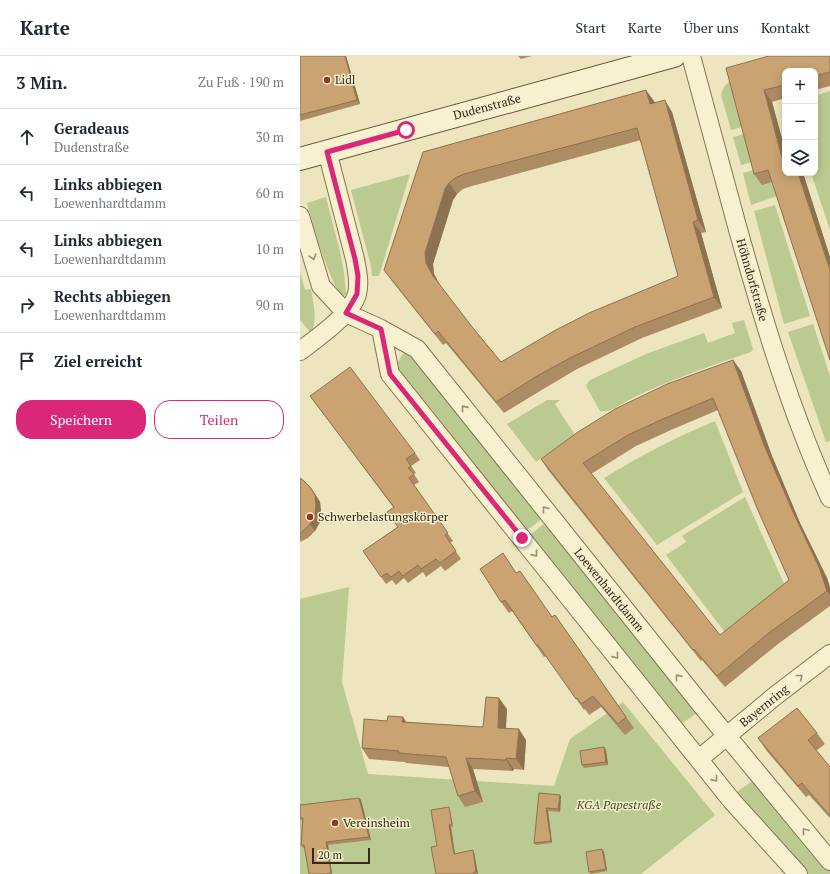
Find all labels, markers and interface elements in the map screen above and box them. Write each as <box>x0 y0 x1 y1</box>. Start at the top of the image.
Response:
text: Karte <box>20 15 70 40</box>
text: Start <box>576 18 606 37</box>
text: Karte <box>628 18 662 37</box>
text: Über uns <box>684 18 739 37</box>
text: Kontakt <box>761 18 810 37</box>
map controls <box>782 68 818 176</box>
button: + <box>782 68 818 104</box>
text: 3 Min. <box>16 71 68 94</box>
place label: Lidl <box>335 72 356 87</box>
text: Zu Fuß · 190 m <box>198 73 284 91</box>
marker: Lidl <box>322 75 332 85</box>
street label: Dudenstraße <box>451 90 522 123</box>
button: − <box>782 104 818 140</box>
text: Geradeaus <box>54 118 129 138</box>
route start <box>397 121 415 139</box>
icon: ahead <box>16 126 38 148</box>
text: 30 m <box>256 128 284 146</box>
text: Dudenstraße <box>54 138 129 156</box>
button: layers <box>782 140 818 176</box>
text: Links abbiegen <box>54 174 162 194</box>
icon: left <box>16 182 38 204</box>
text: 60 m <box>256 184 284 202</box>
text: Loewenhardtdamm <box>54 194 166 212</box>
text: Links abbiegen <box>54 230 162 250</box>
street label: Höhndorfstraße <box>733 237 771 323</box>
icon: left <box>16 238 38 260</box>
text: 10 m <box>256 240 284 258</box>
text: Loewenhardtdamm <box>54 250 166 268</box>
one-way arrow <box>308 253 317 260</box>
text: Rechts abbiegen <box>54 286 171 306</box>
icon: right <box>16 294 38 316</box>
text: 90 m <box>256 296 284 314</box>
text: Loewenhardtdamm <box>54 306 166 324</box>
icon: arrive <box>16 350 38 372</box>
text: Ziel erreicht <box>54 351 142 371</box>
button: Speichern <box>16 400 146 439</box>
button: Teilen <box>154 400 284 439</box>
one-way arrow <box>461 405 468 412</box>
one-way arrow <box>542 507 549 514</box>
place label: Schwerbelastungskörper <box>318 509 449 524</box>
marker: Schwerbelastungskörper <box>305 512 315 522</box>
route end <box>513 529 531 547</box>
street label: Loewenhardtdamm <box>571 545 648 635</box>
one-way arrow <box>530 550 537 557</box>
one-way arrow <box>611 651 618 659</box>
one-way arrow <box>676 674 683 681</box>
one-way arrow <box>795 675 802 682</box>
street label: Bayernring <box>736 681 792 730</box>
one-way arrow <box>711 775 718 782</box>
park label: KGA Papestraße <box>576 797 662 812</box>
place label: Vereinsheim <box>343 815 410 830</box>
marker: Vereinsheim <box>330 818 340 828</box>
one-way arrow <box>802 828 809 836</box>
scale bar <box>312 846 370 865</box>
text: 20 m <box>318 848 342 862</box>

